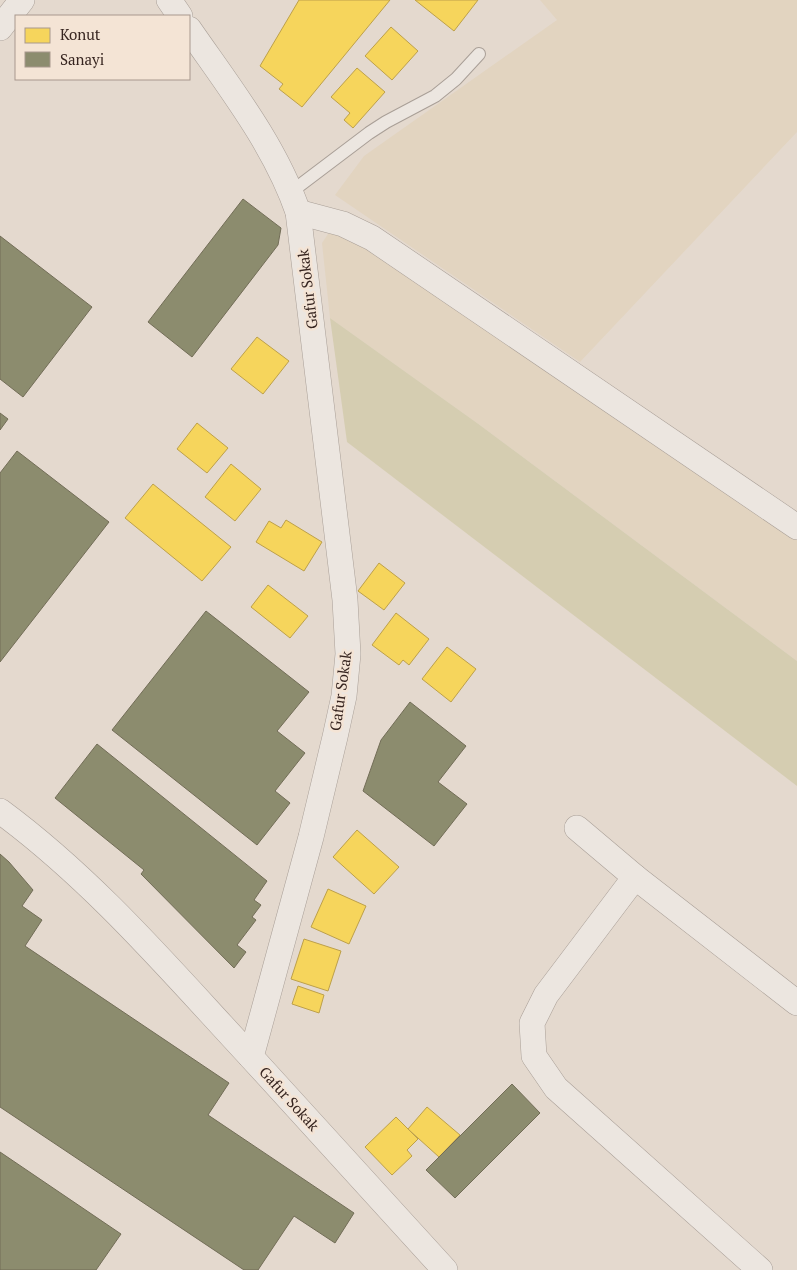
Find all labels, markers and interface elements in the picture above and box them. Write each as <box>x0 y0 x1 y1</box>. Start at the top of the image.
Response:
legend <box>15 15 190 80</box>
text: Konut <box>60 24 101 44</box>
text: Sanayi <box>60 49 104 69</box>
street label: Gafur Sokak <box>292 248 322 330</box>
street label: Gafur Sokak <box>325 649 356 732</box>
street label: Gafur Sokak <box>255 1062 324 1135</box>

